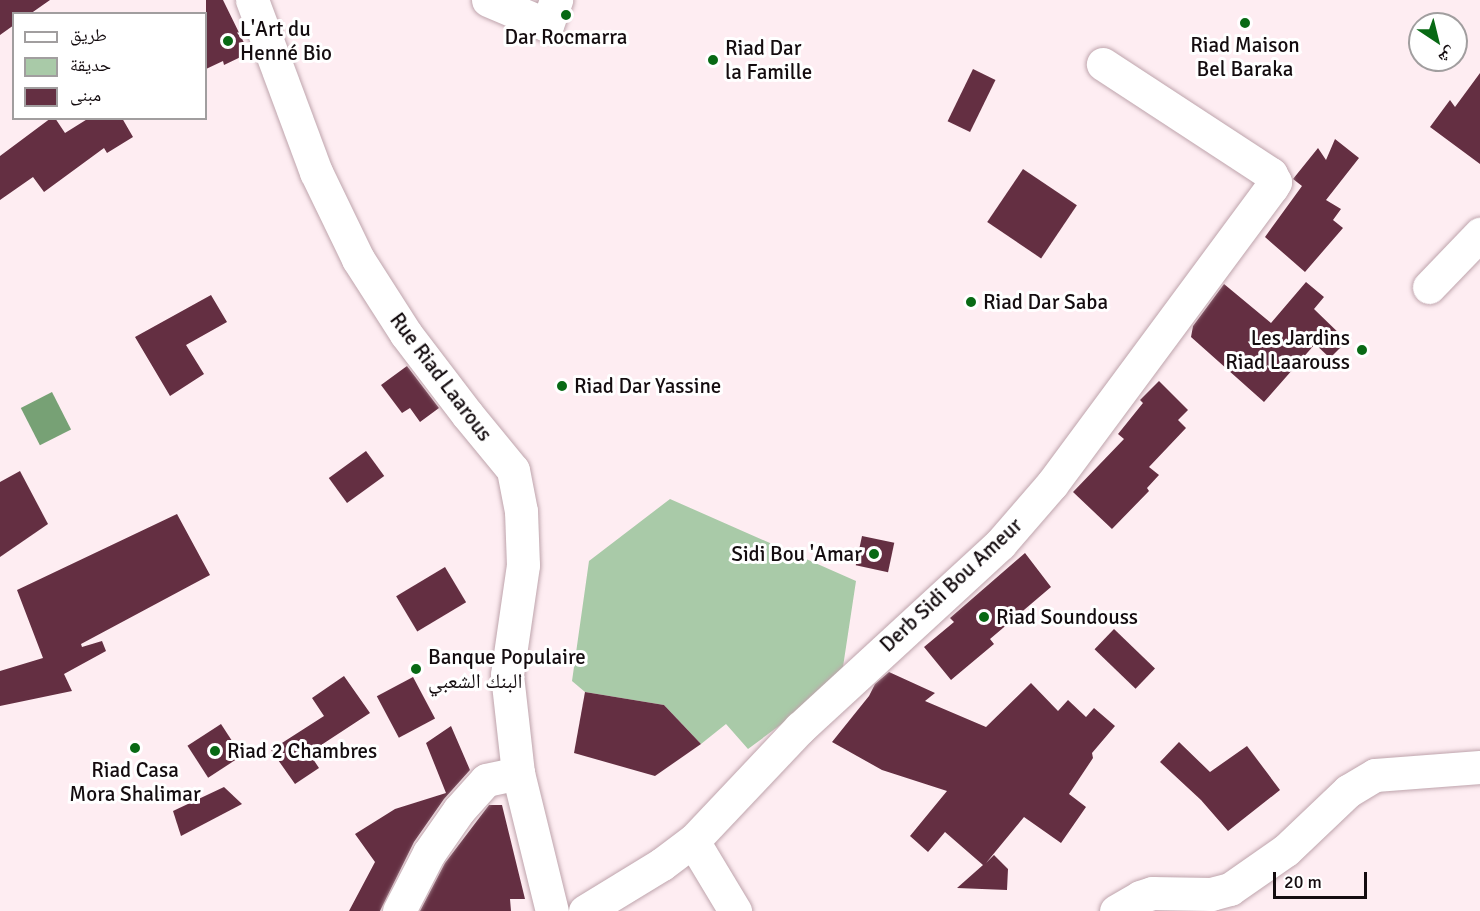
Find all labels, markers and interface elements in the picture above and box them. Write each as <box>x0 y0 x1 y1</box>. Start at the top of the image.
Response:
marker: Dar Rocmarra <box>559 8 573 22</box>
legend <box>12 12 207 120</box>
north arrow <box>1408 12 1468 72</box>
place label: L'Art du Henné Bio <box>240 16 332 66</box>
marker: Riad Maison Bel Baraka <box>1238 16 1252 30</box>
text: طريق <box>70 24 107 46</box>
place label: Dar Rocmarra <box>505 24 627 50</box>
place label: Riad Maison Bel Baraka <box>1190 32 1300 82</box>
marker: L'Art du Henné Bio <box>221 34 235 48</box>
place label: Riad Dar la Famille <box>725 35 812 85</box>
text: ش <box>1434 42 1460 68</box>
marker: Riad Dar la Famille <box>706 53 720 67</box>
text: حديقة <box>70 54 111 76</box>
text: مبنى <box>70 84 101 106</box>
place label: Riad Dar Saba <box>983 289 1108 315</box>
marker: Riad Dar Saba <box>964 295 978 309</box>
street label: Rue Riad Laarous <box>385 308 497 446</box>
place label: Les Jardins Riad Laarouss <box>1225 325 1350 375</box>
marker: Les Jardins Riad Laarouss <box>1355 343 1369 357</box>
place label: Riad Dar Yassine <box>574 373 721 399</box>
marker: Riad Dar Yassine <box>555 379 569 393</box>
street label: Derb Sidi Bou Ameur <box>875 513 1027 657</box>
place label: Sidi Bou 'Amar <box>731 541 862 567</box>
marker: Sidi Bou 'Amar <box>867 547 881 561</box>
place label: Riad Soundouss <box>996 604 1138 630</box>
marker: Riad Soundouss <box>977 610 991 624</box>
place label: Banque Populaire البنك الشعبي <box>428 644 586 694</box>
marker: Banque Populaire البنك الشعبي <box>409 662 423 676</box>
place label: Riad 2 Chambres <box>227 738 377 764</box>
marker: Riad Casa Mora Shalimar <box>128 741 142 755</box>
marker: Riad 2 Chambres <box>208 744 222 758</box>
place label: Riad Casa Mora Shalimar <box>69 757 201 807</box>
scale bar <box>1276 860 1370 898</box>
text: 20 m <box>1284 871 1322 893</box>

